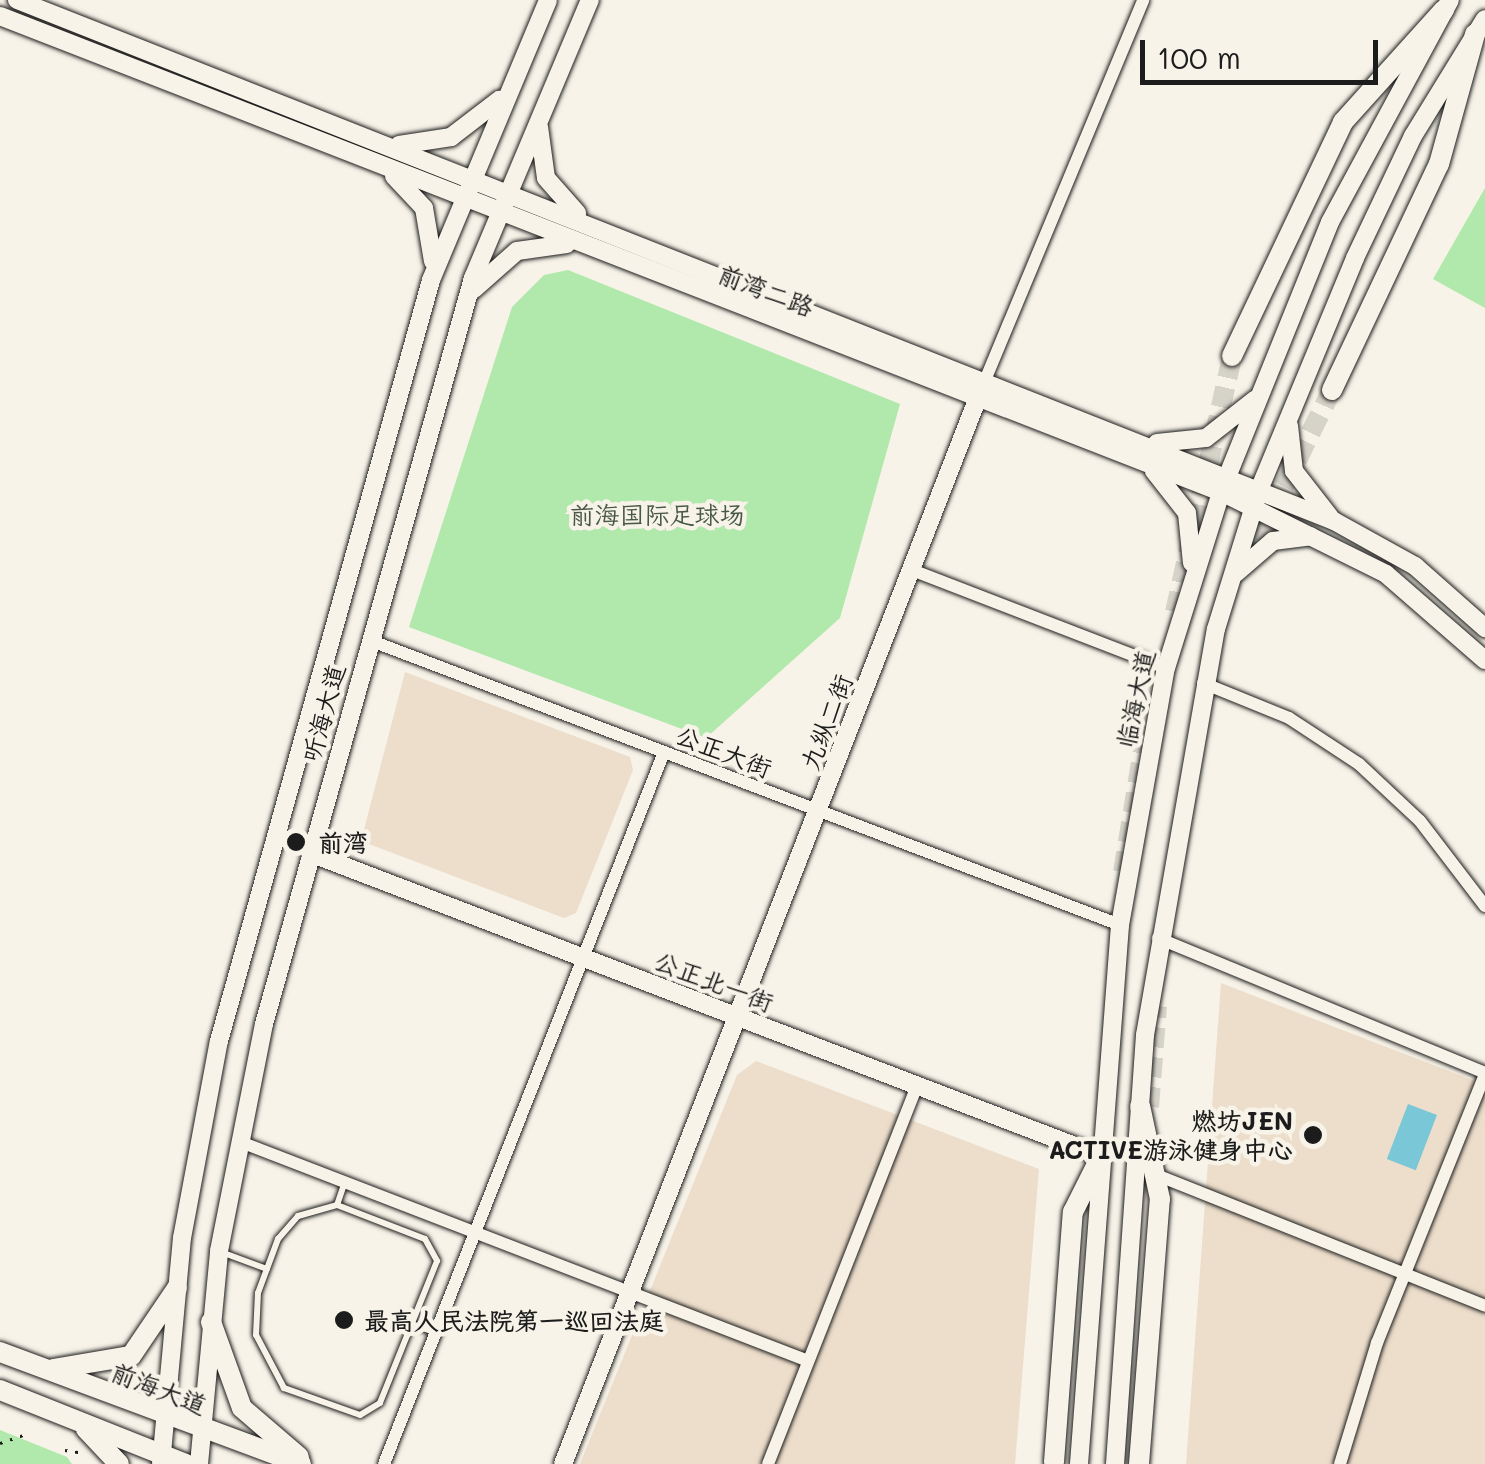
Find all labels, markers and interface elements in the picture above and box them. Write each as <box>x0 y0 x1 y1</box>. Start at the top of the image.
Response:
scale bar <box>1145 20 1382 82</box>
text: 100 m <box>1157 37 1241 77</box>
street label: 前湾二路 <box>714 258 818 322</box>
park label: 前海国际足球场 <box>570 499 744 529</box>
street label: 临海大道 <box>1110 647 1160 751</box>
street label: 听海大道 <box>296 661 350 765</box>
street label: 九纵二街 <box>794 670 858 774</box>
street label: 公正大街 <box>672 719 776 783</box>
place label: 前湾 <box>318 827 368 857</box>
marker: 前湾 <box>283 829 309 855</box>
street label: 公正北一街 <box>650 945 778 1017</box>
place label: 燃坊JEN ACTIVE游泳健身中心 <box>1048 1106 1293 1165</box>
marker: 燃坊JEN ACTIVE游泳健身中心 <box>1302 1124 1324 1146</box>
place label: 最高人民法院第一巡回法庭 <box>364 1305 664 1335</box>
marker: 最高人民法院第一巡回法庭 <box>333 1309 355 1331</box>
street label: 前海大道 <box>107 1356 211 1420</box>

